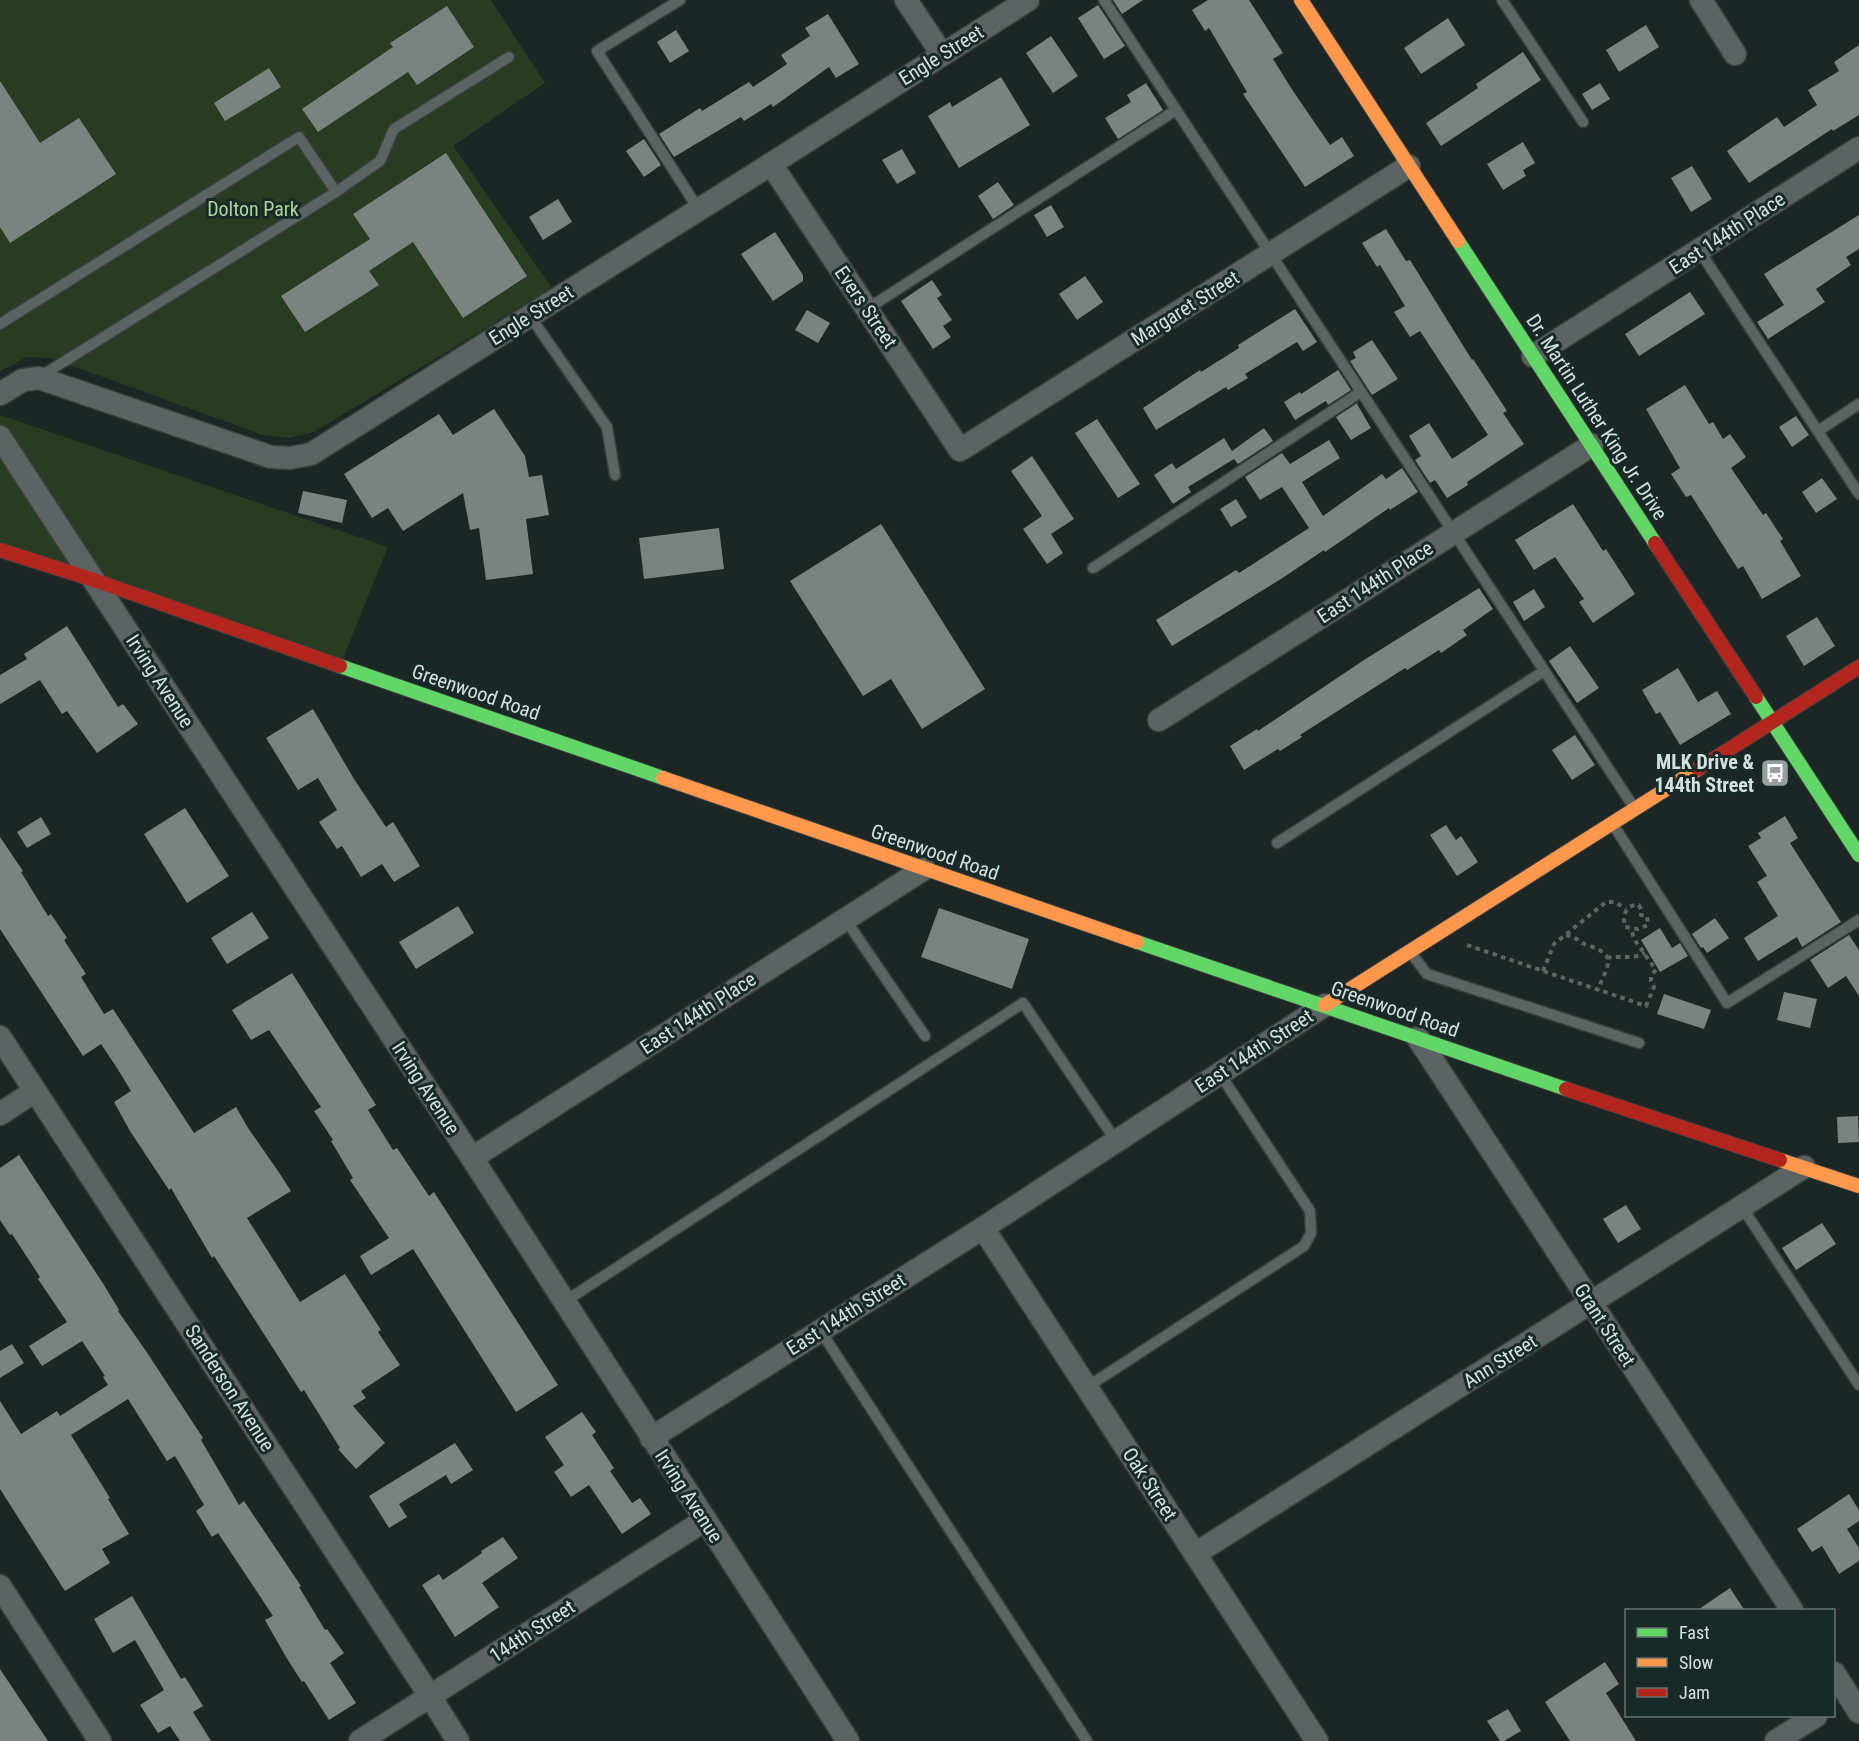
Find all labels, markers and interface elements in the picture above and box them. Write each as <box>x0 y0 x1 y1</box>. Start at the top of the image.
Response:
street label: Engle Street <box>894 20 988 90</box>
street label: East 144th Place <box>1665 187 1789 279</box>
park label: Dolton Park <box>207 197 299 221</box>
street label: Evers Street <box>830 261 902 353</box>
street label: Margaret Street <box>1127 265 1243 351</box>
street label: Engle Street <box>484 280 578 350</box>
street label: Dr. Martin Luther King Jr. Drive <box>1521 310 1673 524</box>
street label: East 144th Place <box>1313 536 1437 628</box>
street label: Irving Avenue <box>121 630 199 732</box>
street label: Greenwood Road <box>409 659 543 725</box>
place label: MLK Drive & 144th Street <box>1654 750 1754 797</box>
bus stop icon: MLK Drive & 144th Street <box>1759 757 1791 789</box>
street label: Greenwood Road <box>868 819 1002 885</box>
street label: East 144th Place <box>636 967 760 1059</box>
street label: Greenwood Road <box>1328 976 1462 1042</box>
street label: East 144th Street <box>1191 1004 1318 1098</box>
street label: Irving Avenue <box>387 1037 465 1139</box>
street label: East 144th Street <box>782 1268 910 1360</box>
street label: Grant Street <box>1569 1279 1641 1371</box>
street label: Sanderson Avenue <box>180 1320 280 1456</box>
street label: Ann Street <box>1459 1329 1541 1393</box>
street label: Oak Street <box>1118 1443 1182 1525</box>
street label: Irving Avenue <box>650 1445 728 1547</box>
street label: 144th Street <box>485 1595 579 1667</box>
legend <box>1625 1609 1835 1717</box>
text: Fast <box>1679 1622 1710 1643</box>
text: Slow <box>1679 1652 1714 1673</box>
text: Jam <box>1679 1682 1710 1703</box>

